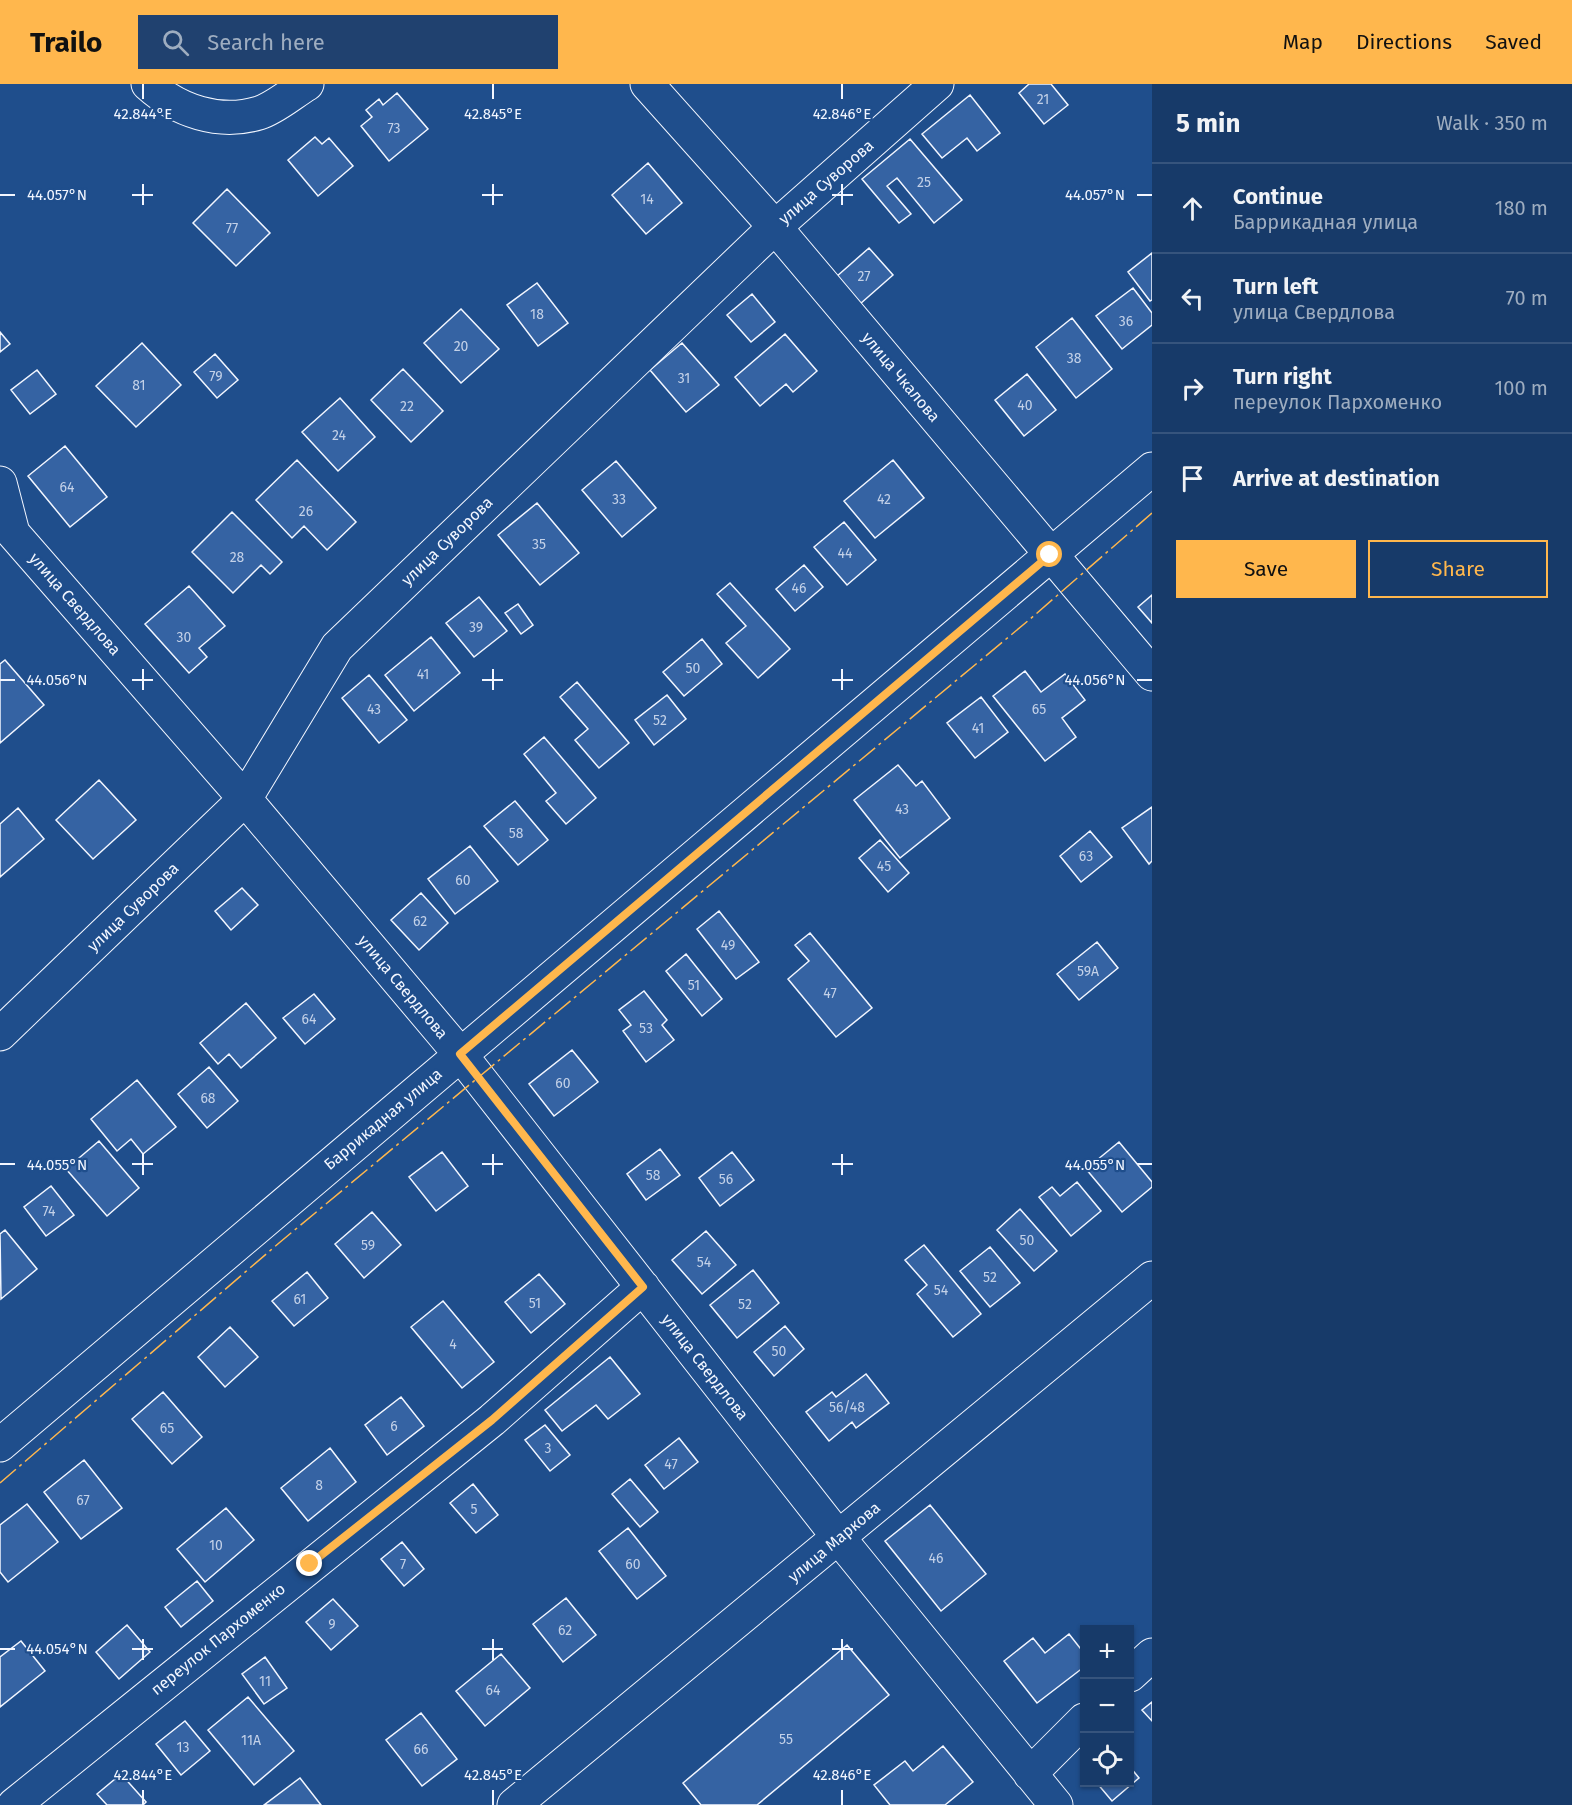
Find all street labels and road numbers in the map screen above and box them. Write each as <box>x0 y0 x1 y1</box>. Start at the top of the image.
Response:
street label: улица Суворова <box>775 136 877 228</box>
street label: улица Чкалова <box>858 328 944 426</box>
street label: улица Суворова <box>397 493 497 589</box>
street label: улица Свердлова <box>25 549 125 659</box>
street label: улица Суворова <box>83 859 183 955</box>
street label: улица Свердлова <box>354 931 452 1043</box>
street label: Баррикадная улица <box>320 1064 446 1174</box>
street label: улица Свердлова <box>658 1310 752 1424</box>
street label: улица Маркова <box>784 1498 884 1586</box>
street label: переулок Пархоменко <box>147 1579 289 1699</box>

